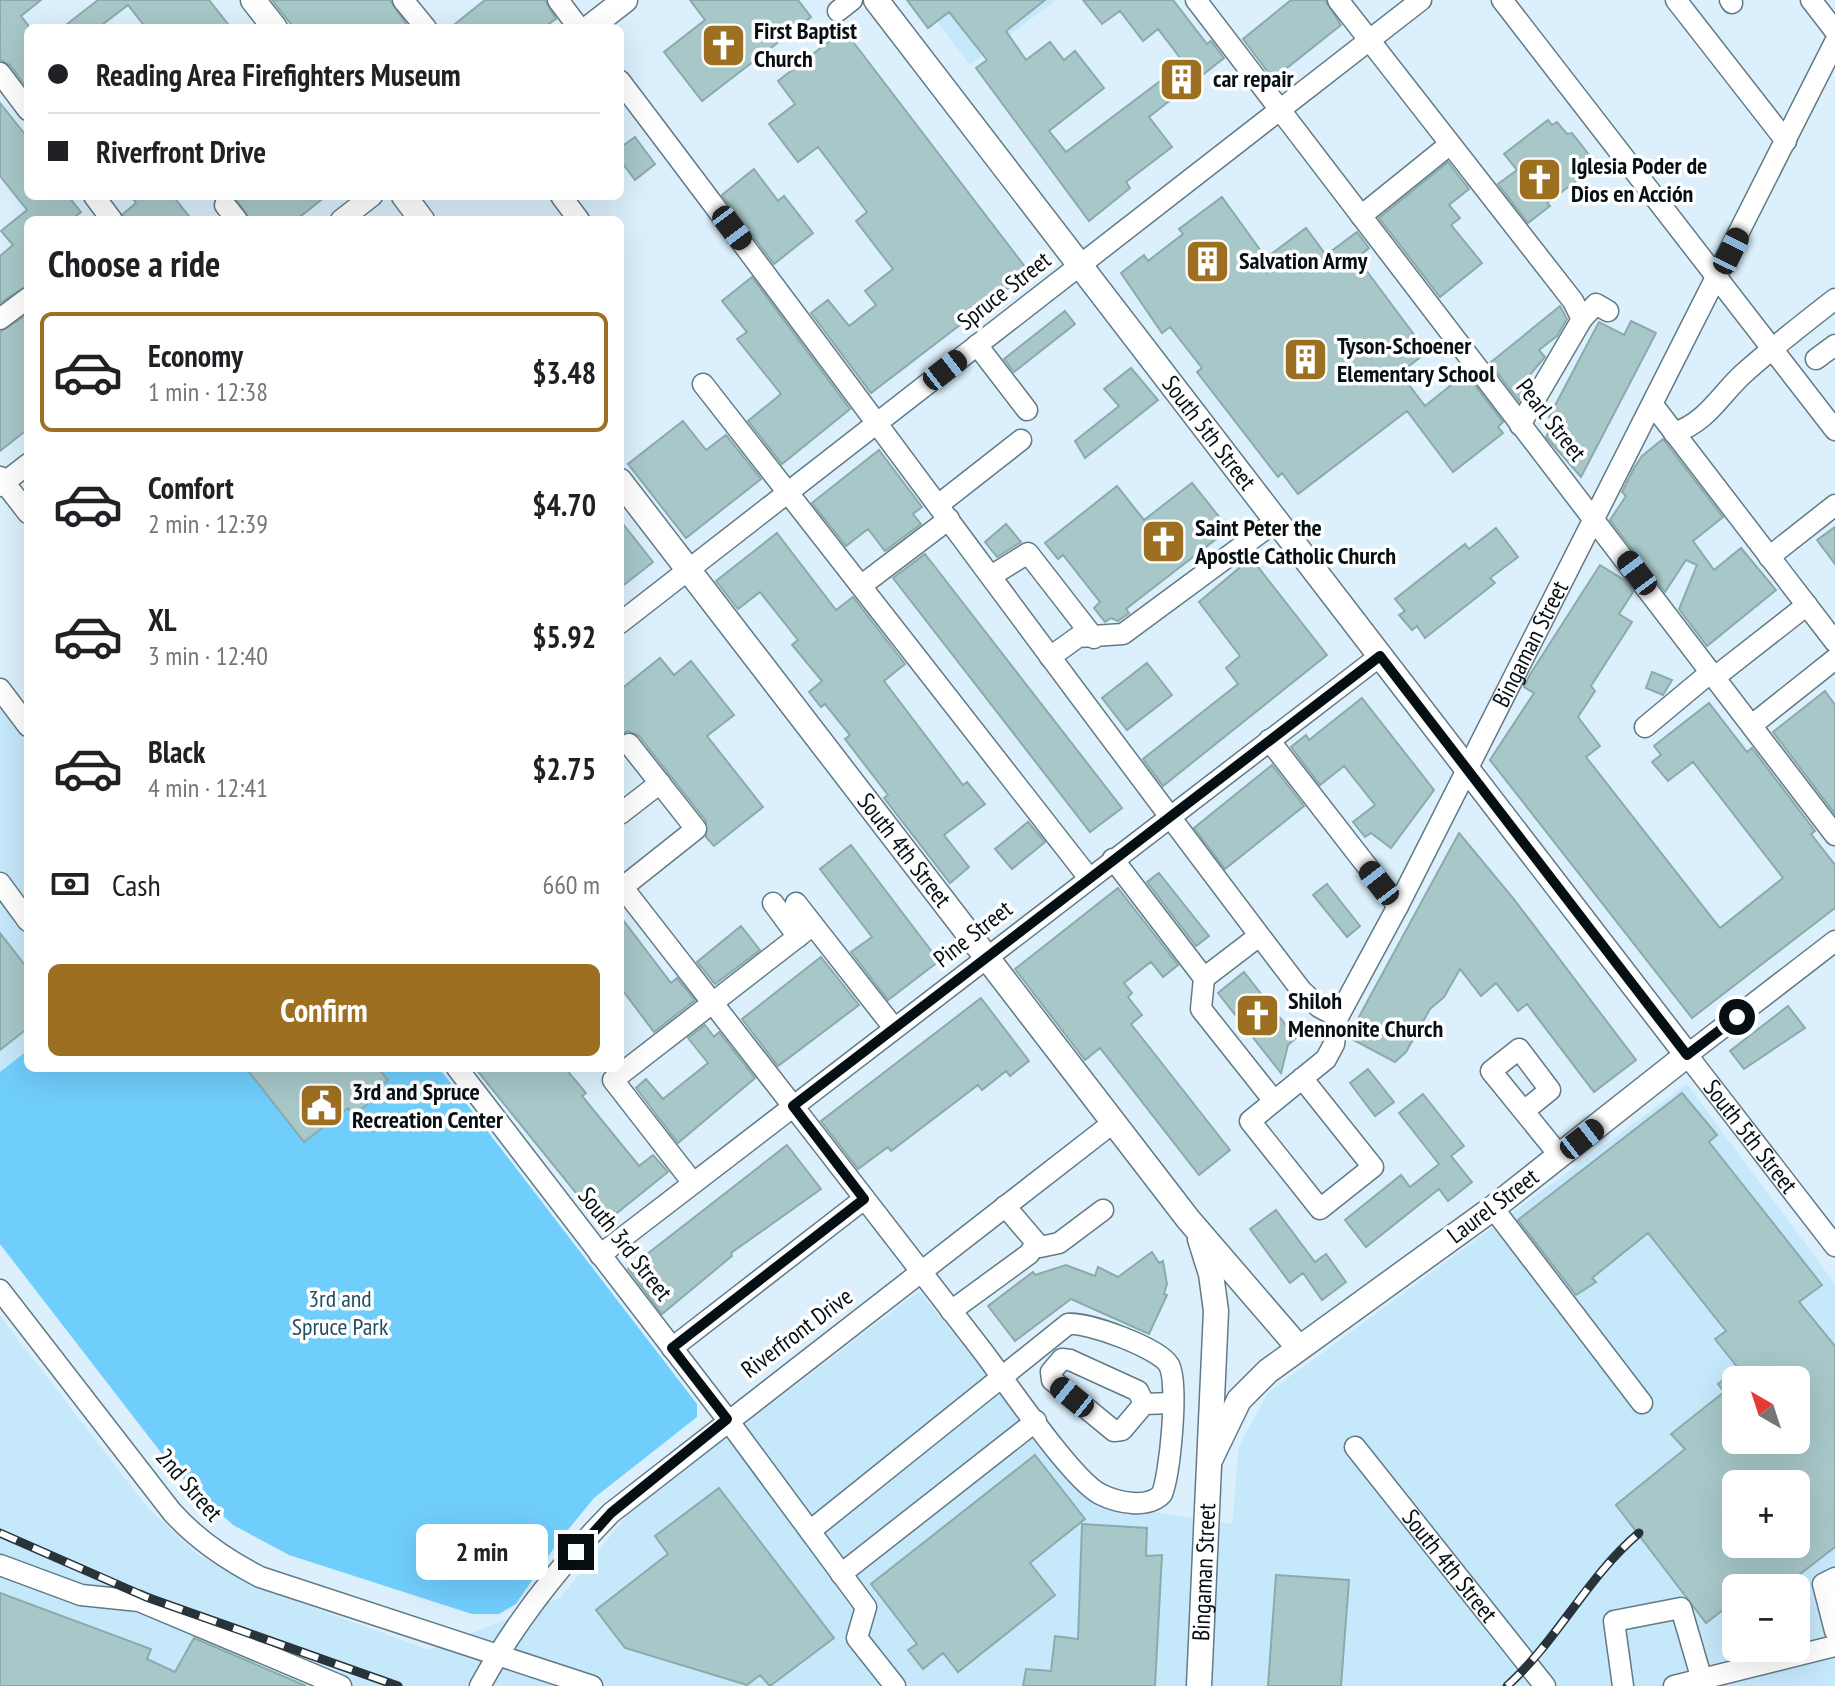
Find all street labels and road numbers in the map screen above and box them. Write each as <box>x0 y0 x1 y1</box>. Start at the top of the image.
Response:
street label: Spruce Street <box>951 244 1057 337</box>
street label: South 5th Street <box>1155 369 1263 496</box>
street label: Pearl Street <box>1509 372 1594 468</box>
street label: Bingaman Street <box>1485 575 1575 712</box>
street label: South 4th Street <box>851 787 959 914</box>
street label: Pine Street <box>927 893 1019 974</box>
street label: South 5th Street <box>1697 1073 1805 1200</box>
street label: Laurel Street <box>1441 1161 1545 1250</box>
street label: South 3rd Street <box>571 1181 680 1307</box>
street label: Riverfront Drive <box>735 1281 859 1385</box>
street label: 2nd Street <box>149 1442 230 1528</box>
street label: Bingaman Street <box>1185 1502 1222 1642</box>
street label: South 4th Street <box>1395 1503 1505 1629</box>

